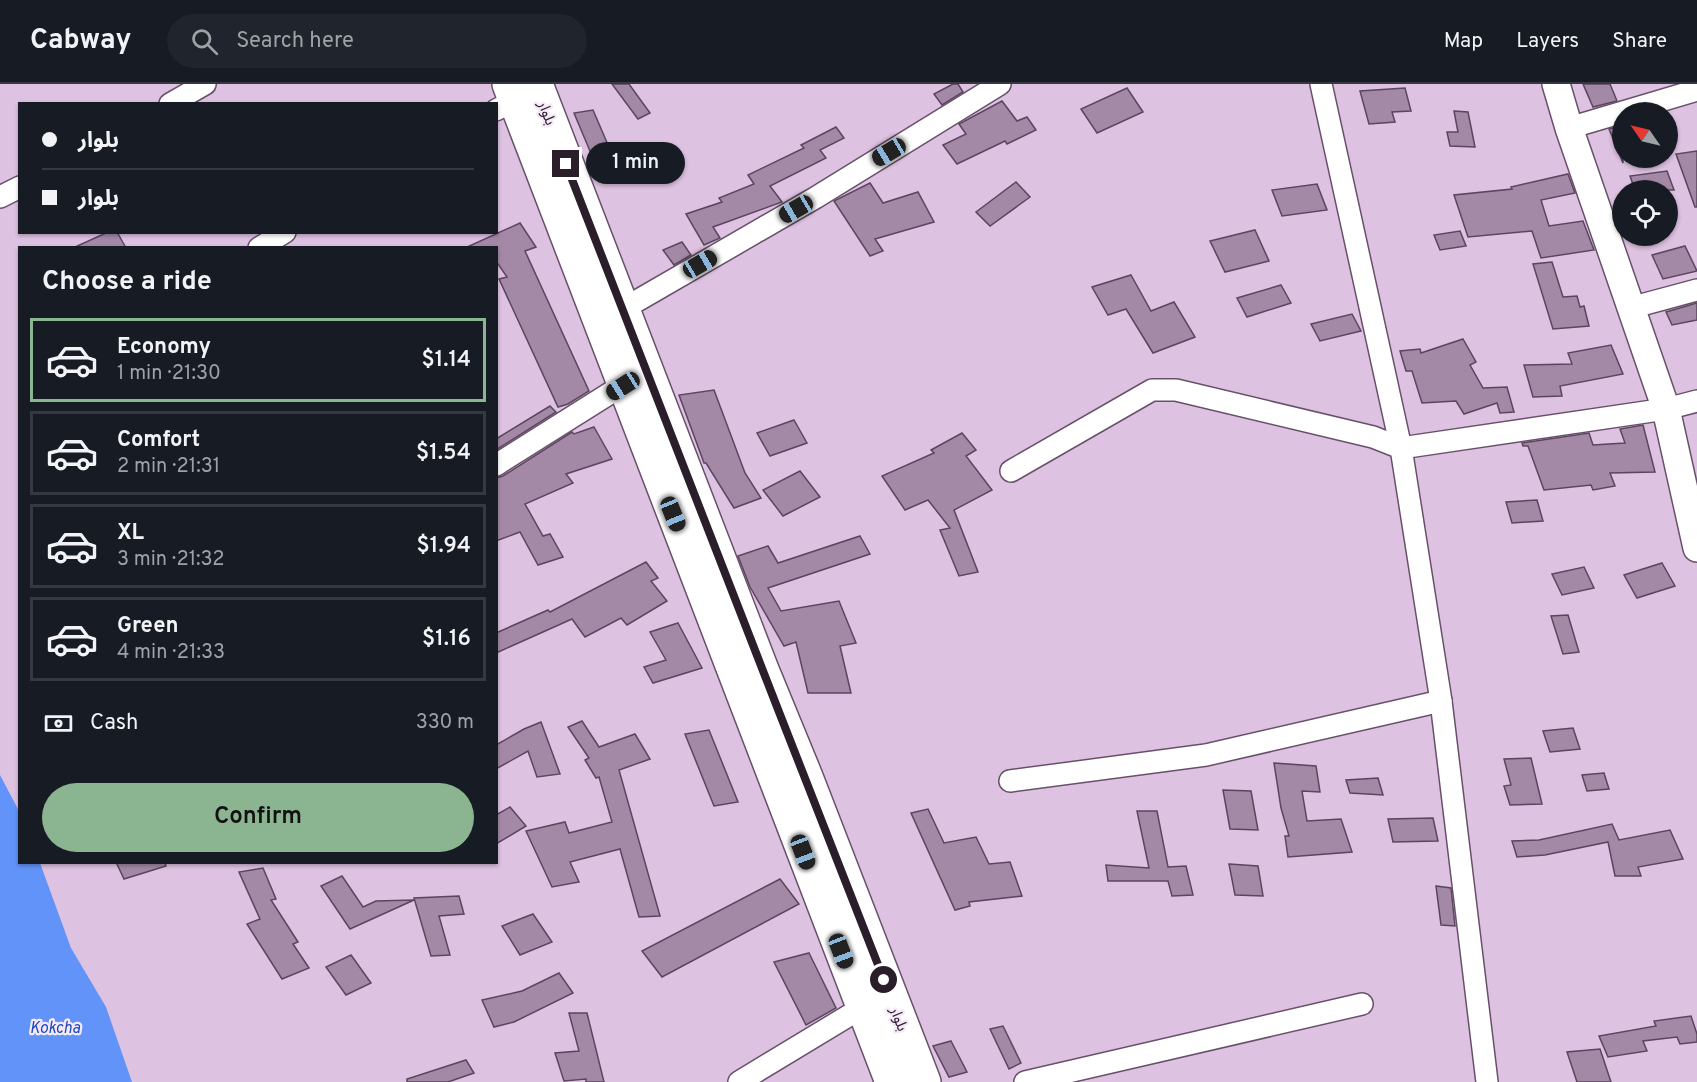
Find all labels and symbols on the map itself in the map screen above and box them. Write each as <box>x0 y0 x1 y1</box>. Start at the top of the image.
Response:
street label: بلوار <box>532 98 559 128</box>
north arrow <box>1612 102 1678 168</box>
car <box>869 135 909 169</box>
callout: 1 min <box>587 143 686 185</box>
route end <box>552 150 579 177</box>
car <box>776 192 816 226</box>
car <box>680 247 720 281</box>
car <box>603 369 643 403</box>
car <box>658 494 688 534</box>
car <box>788 832 818 872</box>
car <box>826 931 856 971</box>
route start <box>870 966 897 993</box>
street label: بلوار <box>884 1004 911 1034</box>
water label: Kokcha <box>30 1019 81 1039</box>

